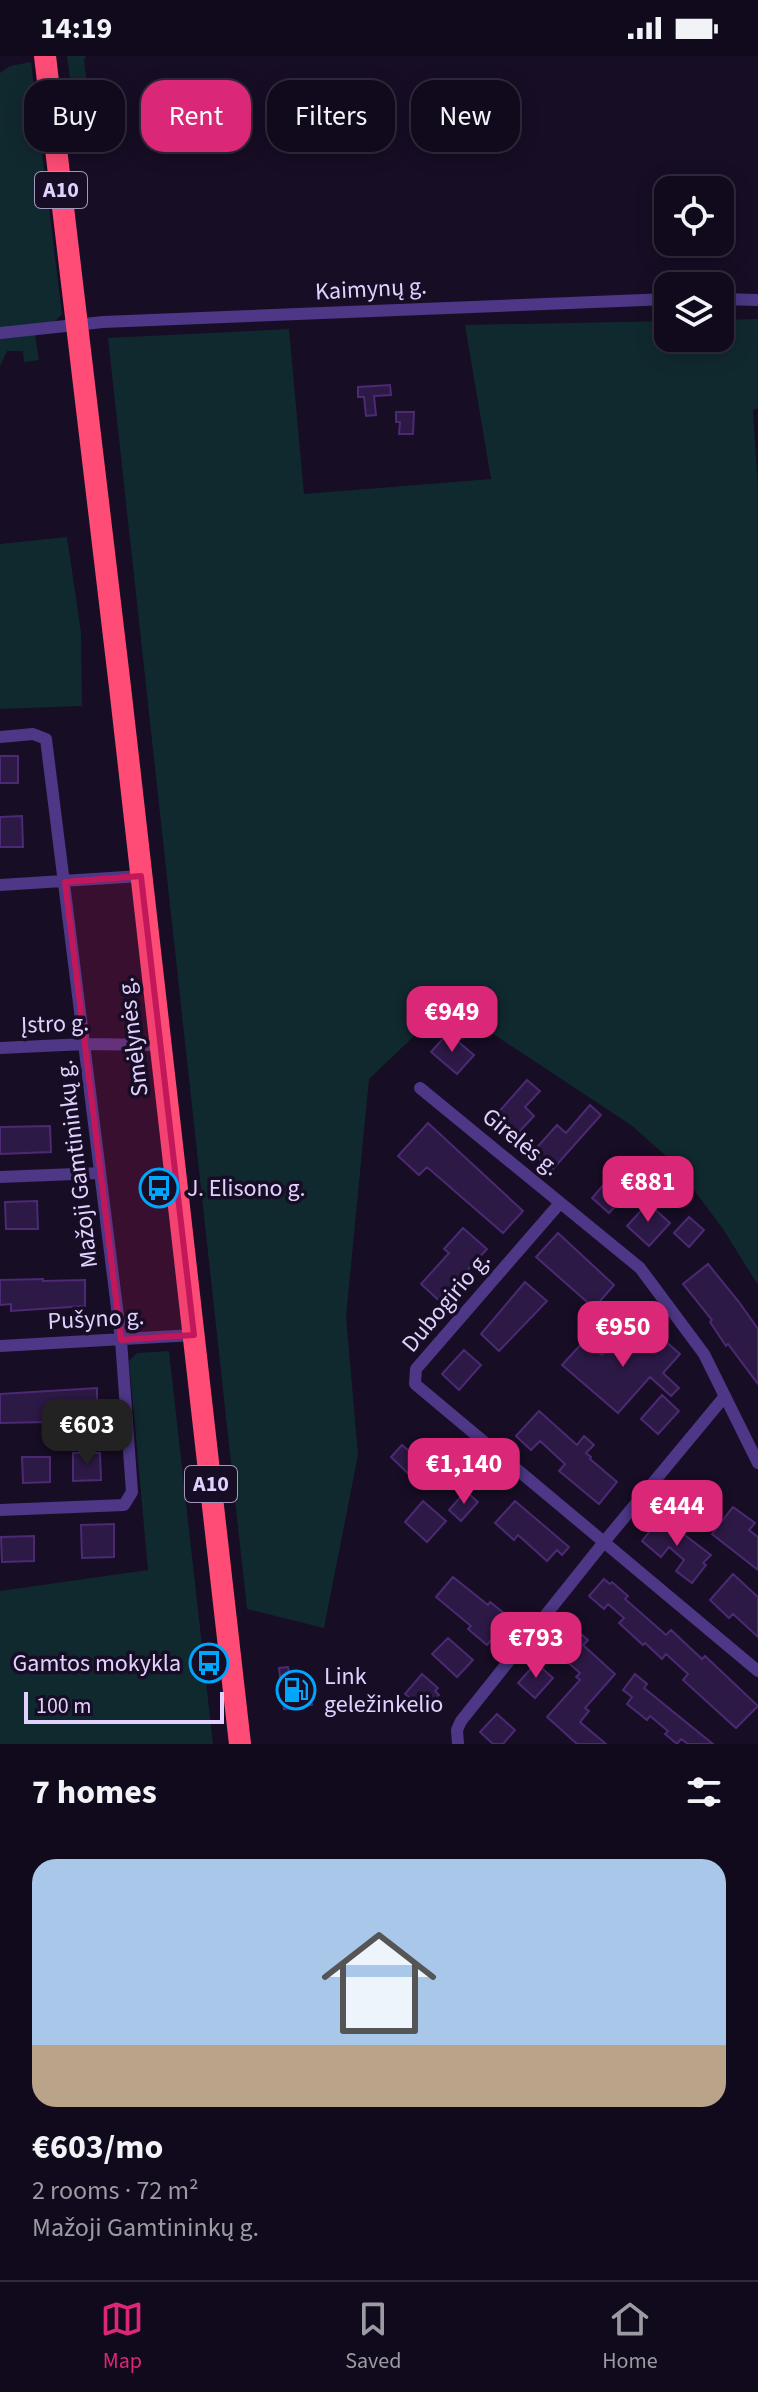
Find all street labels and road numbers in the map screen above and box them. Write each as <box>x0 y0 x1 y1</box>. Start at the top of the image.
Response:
road number: A10 <box>35 172 87 208</box>
street label: Kaimynų g. <box>314 269 428 309</box>
street label: Smėlynės g. <box>108 975 158 1099</box>
street label: Įstro g. <box>20 1005 90 1043</box>
street label: Mažoji Gamtininkų g. <box>47 1058 107 1270</box>
street label: Girelės g. <box>474 1100 568 1184</box>
street label: Dubogirio g. <box>393 1244 499 1360</box>
street label: Pušyno g. <box>47 1299 145 1339</box>
road number: A10 <box>185 1466 237 1502</box>

